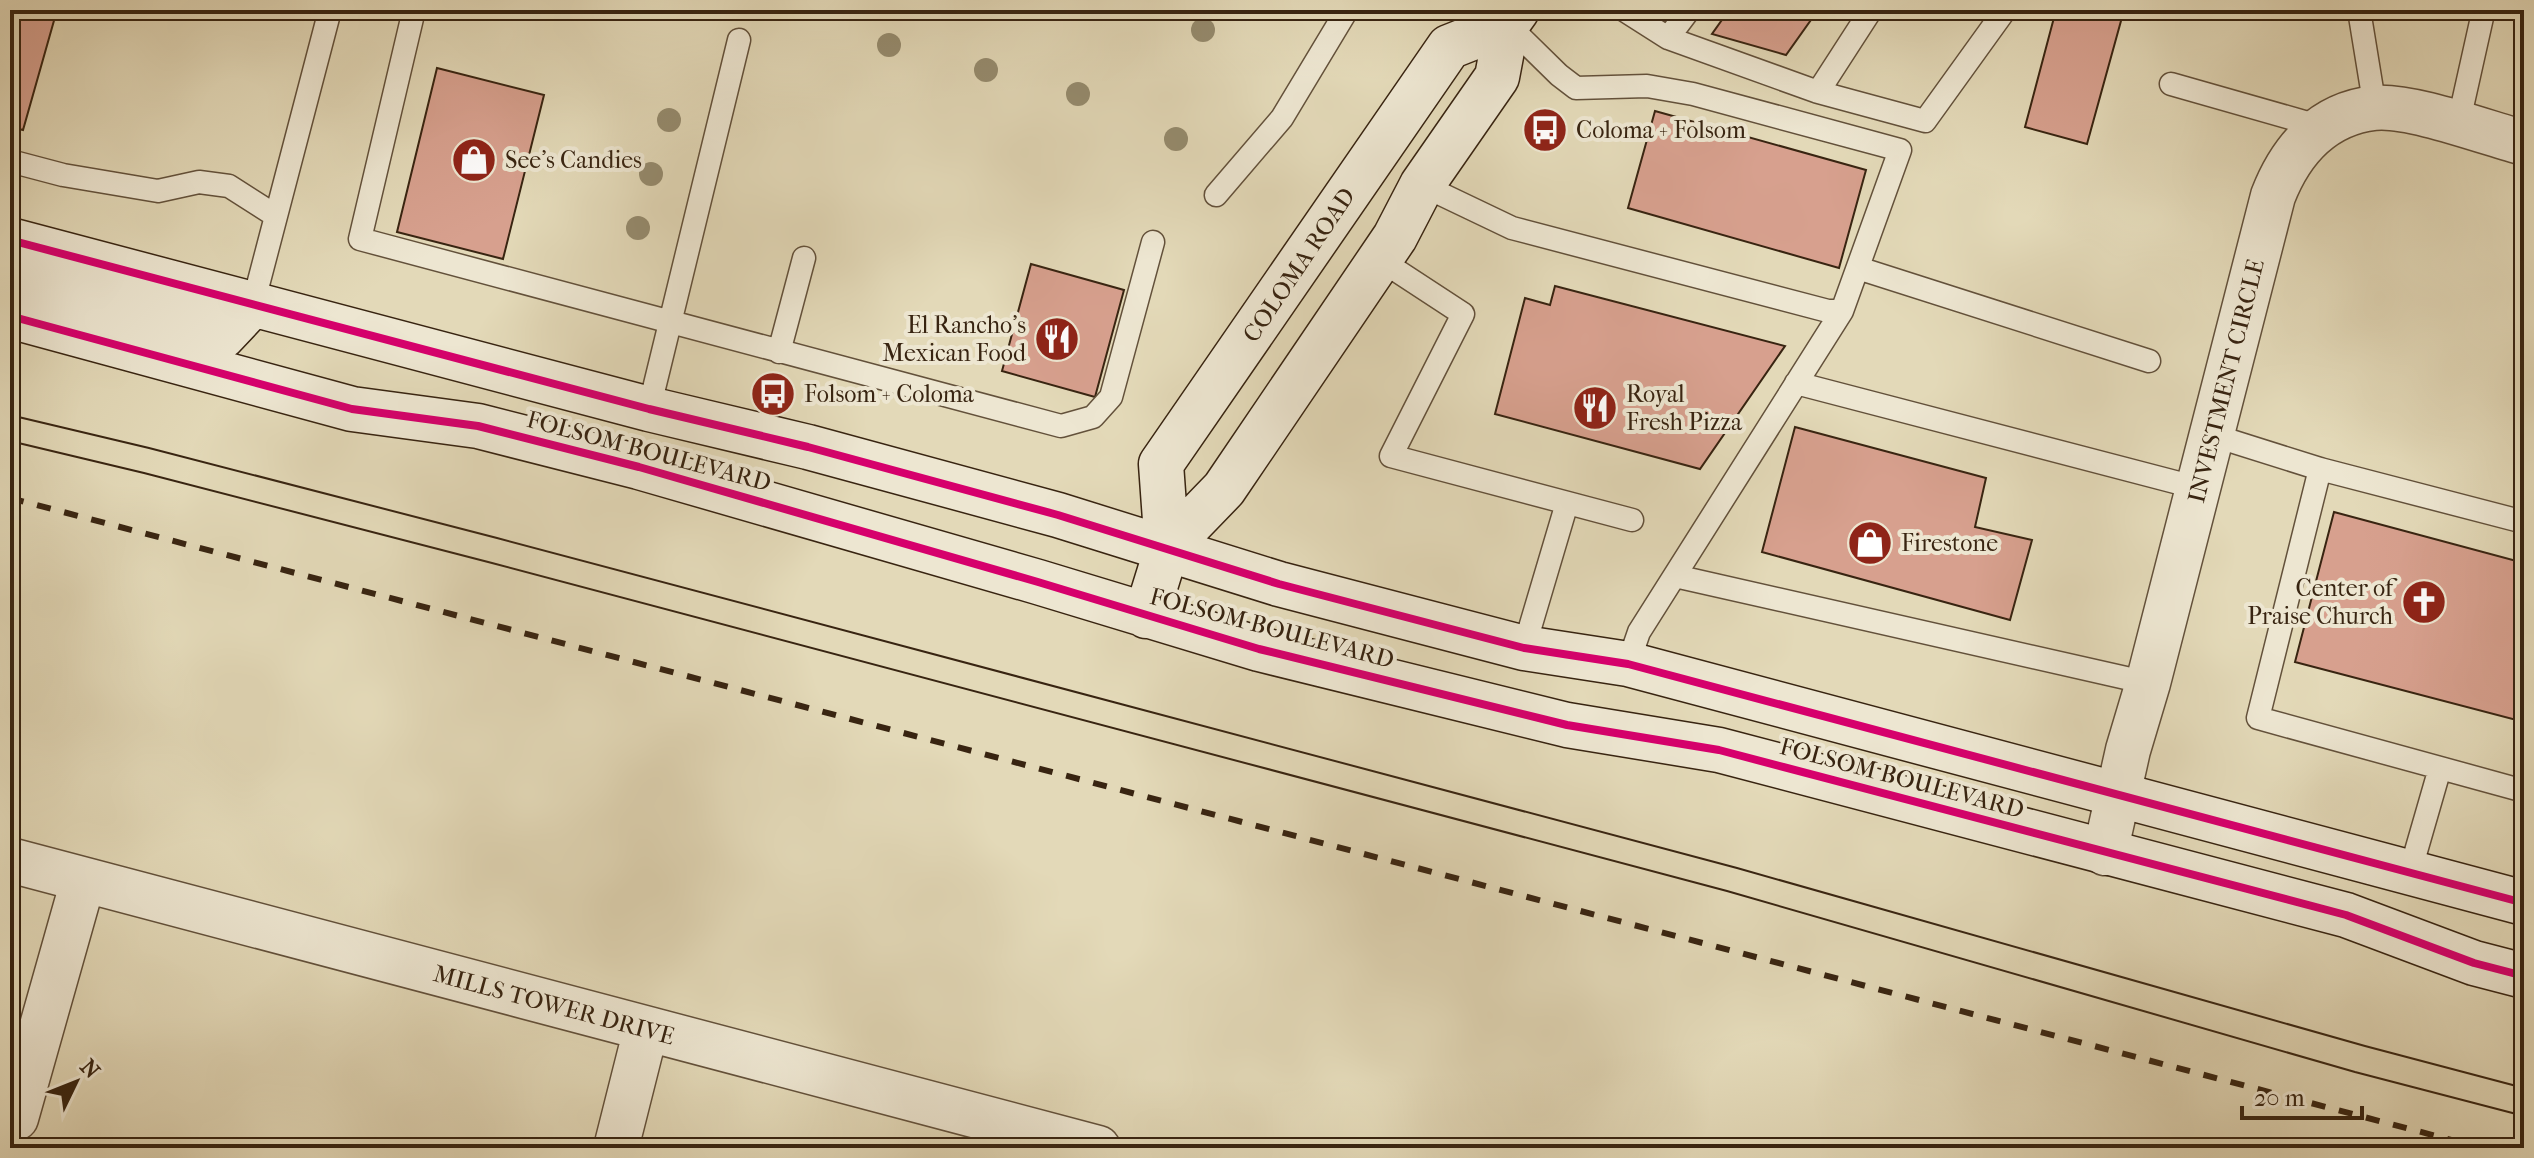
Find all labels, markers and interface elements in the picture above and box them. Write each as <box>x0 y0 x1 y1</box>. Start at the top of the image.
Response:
bus stop icon: Coloma + Folsom <box>1521 106 1569 154</box>
place label: Coloma + Folsom <box>1576 116 1746 144</box>
shop icon: See's Candies <box>450 136 498 184</box>
place label: See's Candies <box>505 146 642 174</box>
street label: COLOMA ROAD <box>1237 183 1361 347</box>
street label: INVESTMENT CIRCLE <box>2182 256 2270 506</box>
place label: El Rancho's Mexican Food <box>882 311 1027 367</box>
restaurant icon: El Rancho's Mexican Food <box>1033 315 1081 363</box>
bus stop icon: Folsom + Coloma <box>749 370 797 418</box>
place label: Folsom + Coloma <box>804 380 975 408</box>
place label: Royal Fresh Pizza <box>1626 380 1743 436</box>
restaurant icon: Royal Fresh Pizza <box>1571 384 1619 432</box>
street label: FOLSOM BOULEVARD <box>524 405 774 497</box>
shop icon: Firestone <box>1846 519 1894 567</box>
place label: Firestone <box>1901 529 1998 557</box>
place label: Center of Praise Church <box>2247 574 2398 630</box>
church icon: Center of Praise Church <box>2400 578 2448 626</box>
street label: FOLSOM BOULEVARD <box>1147 582 1397 674</box>
street label: FOLSOM BOULEVARD <box>1777 732 2027 824</box>
street label: MILLS TOWER DRIVE <box>430 959 678 1051</box>
north arrow <box>36 1042 116 1122</box>
text: N <box>75 1054 105 1084</box>
scale bar <box>2242 1070 2362 1120</box>
text: 20 m <box>2254 1084 2305 1112</box>

